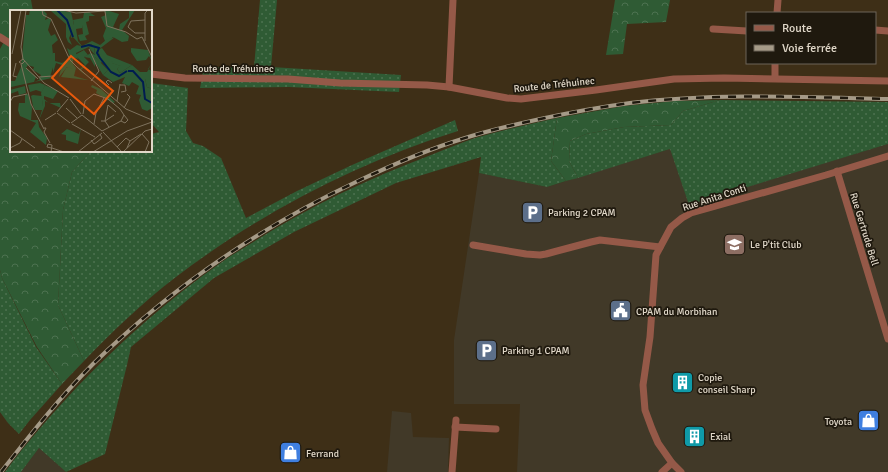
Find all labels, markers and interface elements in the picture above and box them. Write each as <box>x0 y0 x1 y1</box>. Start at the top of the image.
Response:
inset map <box>10 10 152 152</box>
legend <box>746 12 876 64</box>
text: Route <box>782 21 812 36</box>
text: Voie ferrée <box>782 41 837 56</box>
street label: Route de Tréhuinec <box>192 63 274 75</box>
street label: Route de Tréhuinec <box>513 75 595 95</box>
street label: Rue Anita Conti <box>681 182 748 214</box>
street label: Rue Gertrude Bell <box>847 191 881 267</box>
parking icon: Parking 2 CPAM <box>519 199 545 225</box>
place label: Parking 2 CPAM <box>548 207 616 219</box>
school or university icon: Le P'tit Club <box>721 231 747 257</box>
place label: Le P'tit Club <box>750 239 801 251</box>
public building icon: CPAM du Morbihan <box>607 298 633 324</box>
place label: CPAM du Morbihan <box>636 306 717 318</box>
parking icon: Parking 1 CPAM <box>474 337 500 363</box>
place label: Parking 1 CPAM <box>502 345 570 357</box>
building icon: Copie conseil Sharp <box>670 370 696 396</box>
place label: Copie conseil Sharp <box>698 372 756 396</box>
shop icon: Toyota <box>855 408 881 434</box>
place label: Toyota <box>825 416 852 428</box>
building icon: Exial <box>682 423 708 449</box>
place label: Exial <box>710 431 731 443</box>
shop icon: Ferrand <box>277 440 303 466</box>
place label: Ferrand <box>306 448 339 460</box>

